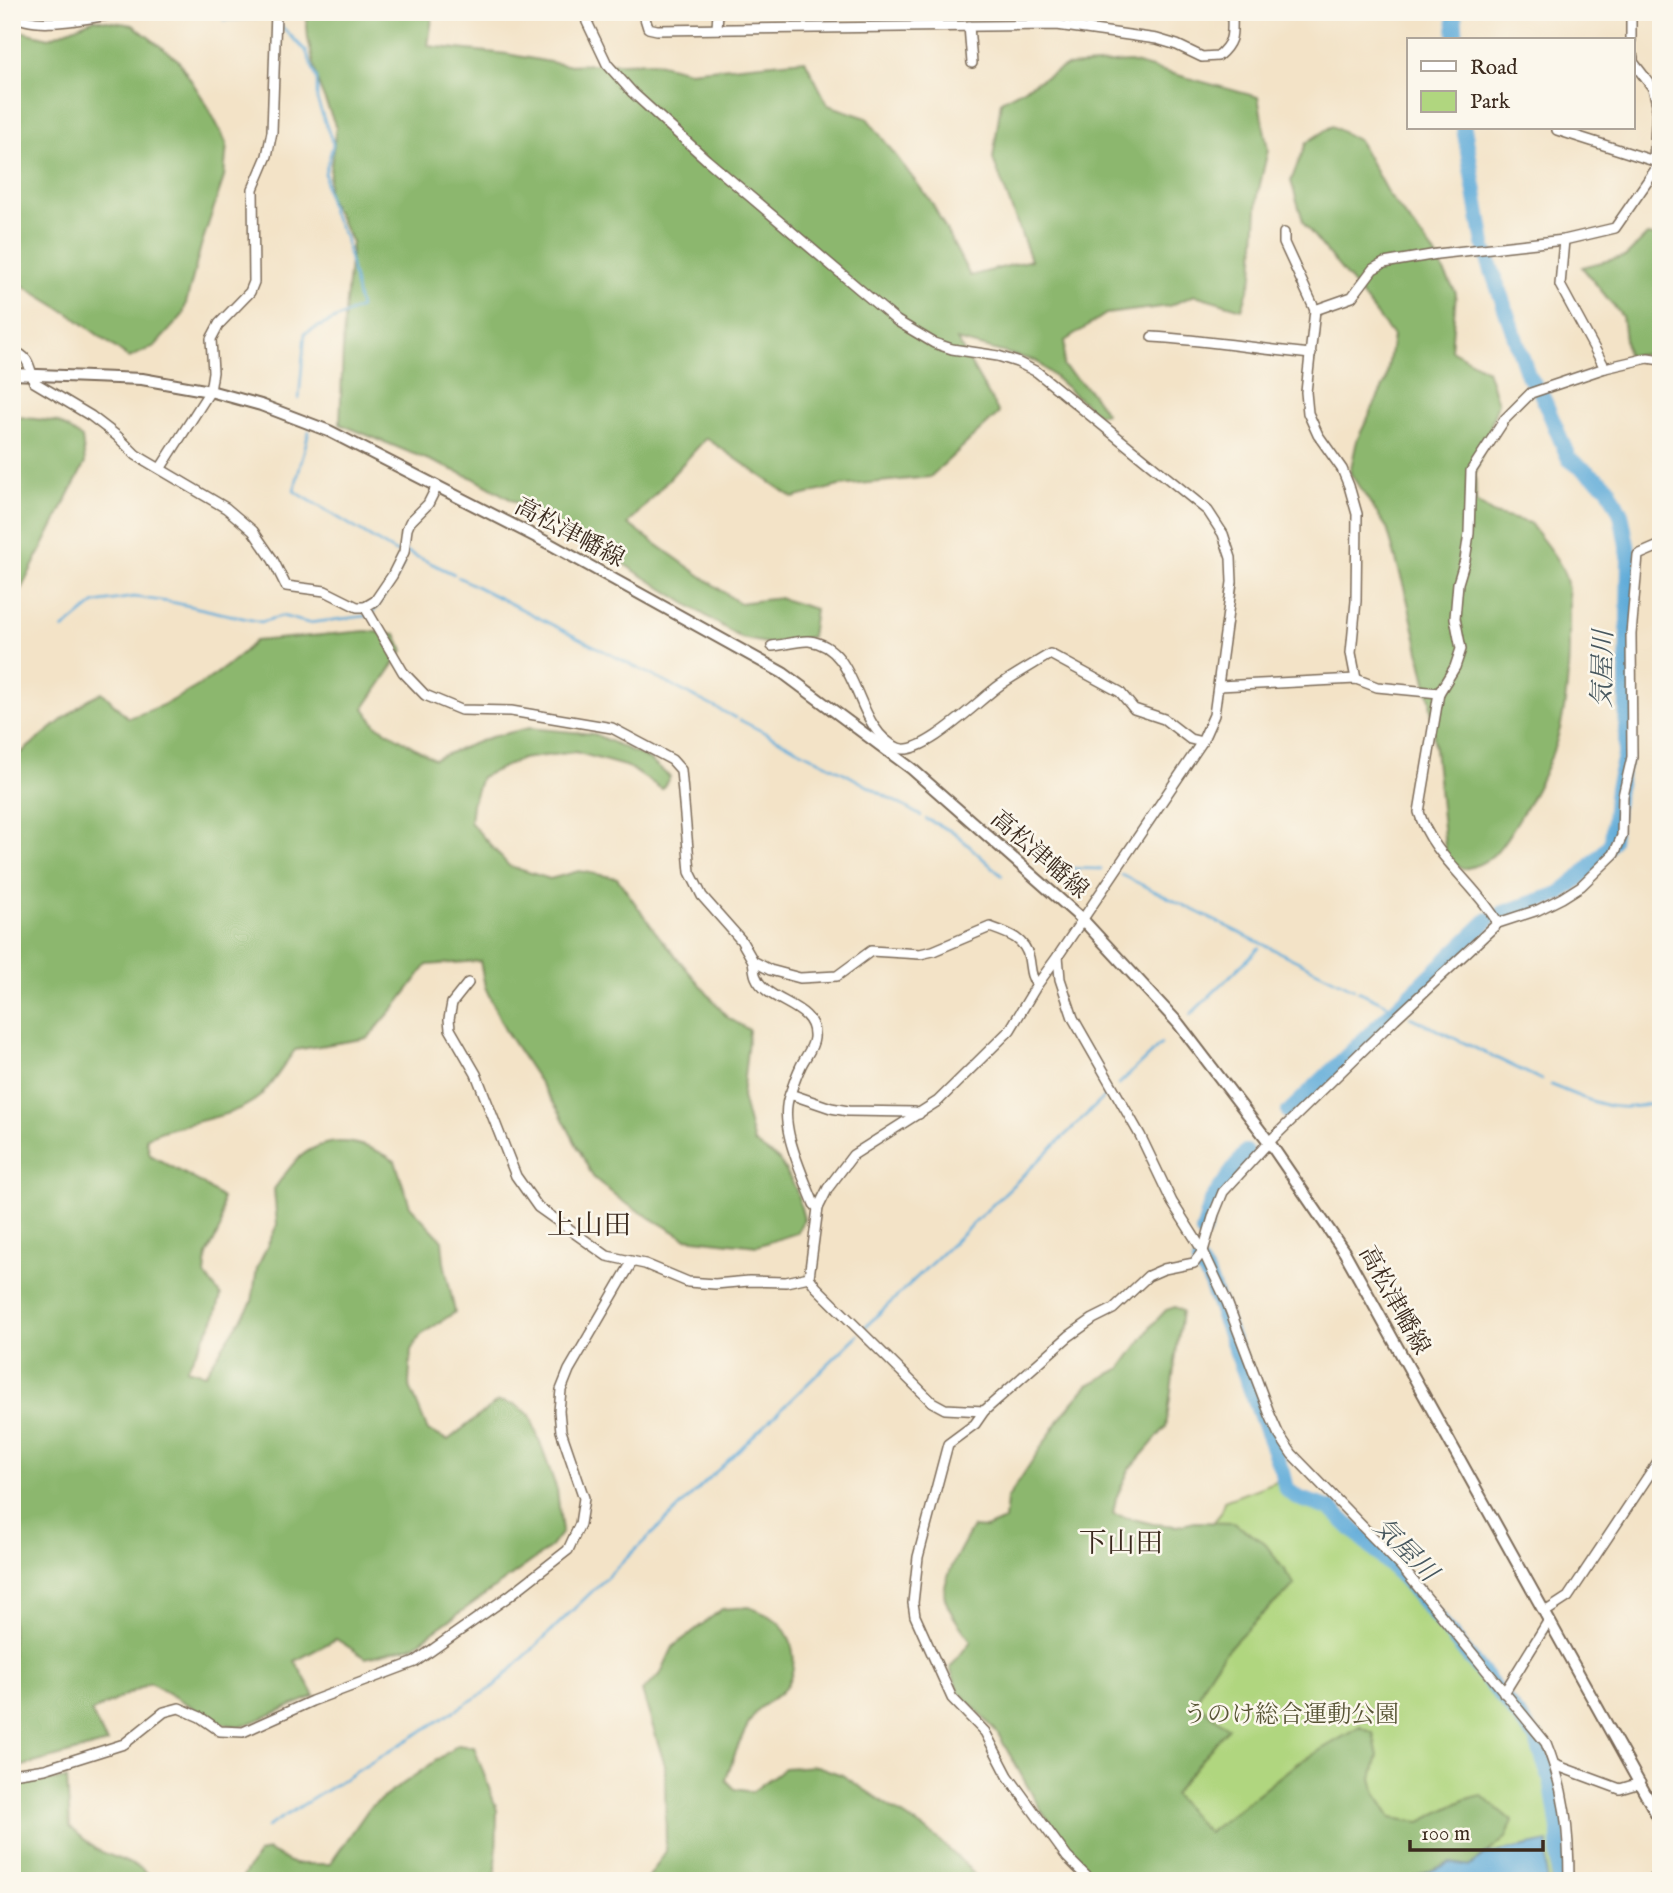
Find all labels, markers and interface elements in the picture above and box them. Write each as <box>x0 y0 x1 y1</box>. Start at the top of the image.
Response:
legend <box>1407 38 1634 130</box>
text: Road <box>1470 55 1518 82</box>
text: Park <box>1470 89 1511 116</box>
street label: 高松津幡線 <box>509 491 630 575</box>
water label: 気屋川 <box>1586 627 1621 708</box>
street label: 高松津幡線 <box>984 804 1094 906</box>
district label: 上山田 <box>547 1209 631 1244</box>
street label: 高松津幡線 <box>1351 1241 1436 1361</box>
water label: 気屋川 <box>1366 1511 1446 1591</box>
district label: 下山田 <box>1079 1527 1163 1562</box>
park label: うのけ総合運動公園 <box>1183 1700 1399 1731</box>
scale bar <box>1410 1809 1544 1853</box>
text: 100 m <box>1421 1821 1470 1848</box>

